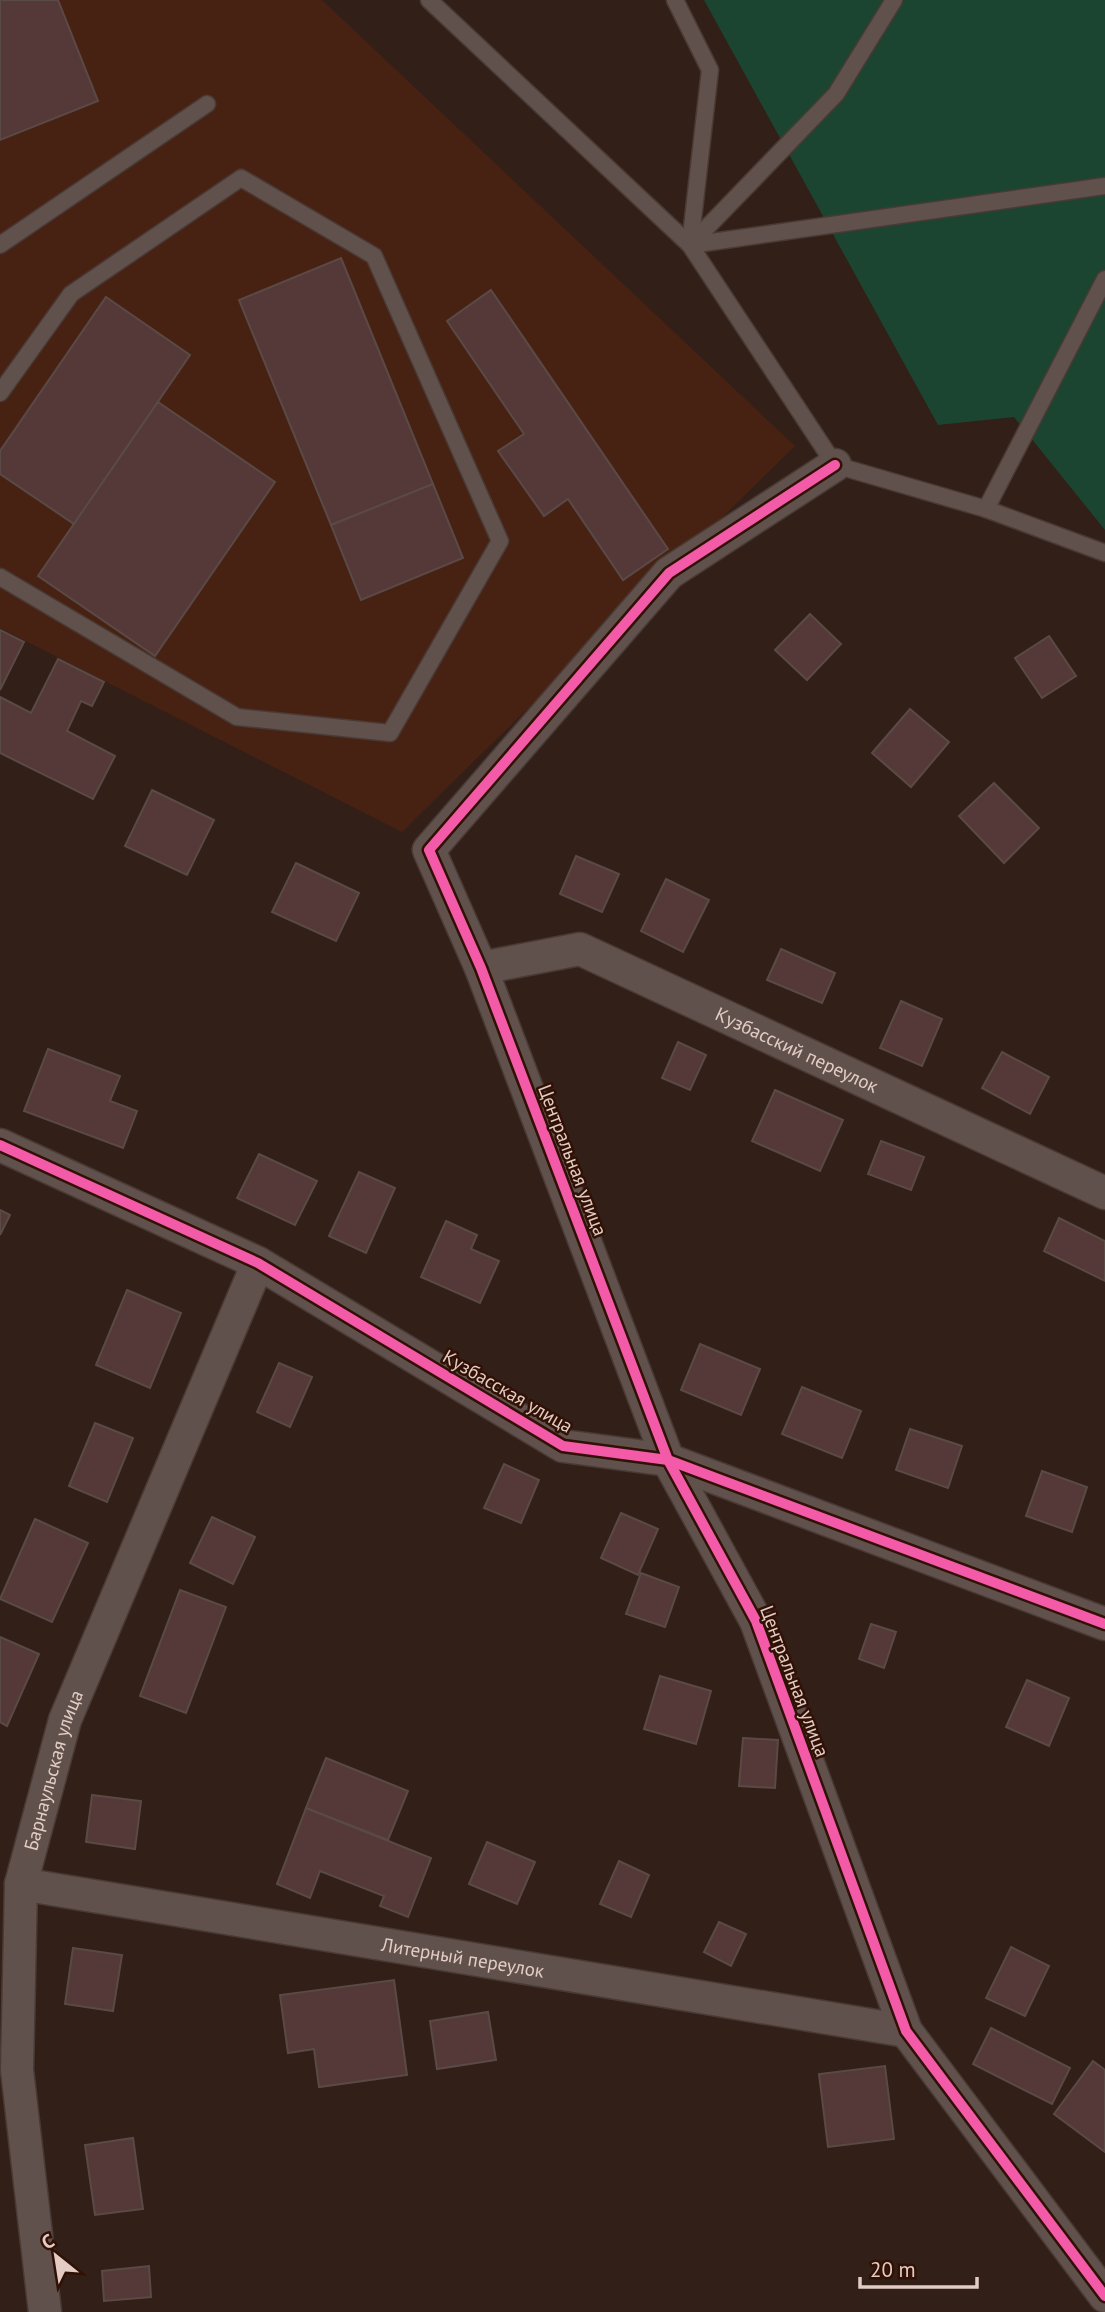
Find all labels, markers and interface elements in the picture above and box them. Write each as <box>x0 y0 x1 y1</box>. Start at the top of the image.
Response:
street label: Кузбасский переулок <box>712 1002 882 1098</box>
street label: Центральная улица <box>533 1081 613 1239</box>
street label: Кузбасская улица <box>439 1344 577 1438</box>
street label: Центральная улица <box>755 1602 835 1760</box>
street label: Барнаульская улица <box>19 1686 88 1853</box>
street label: Литерный переулок <box>379 1932 546 1983</box>
north arrow <box>21 2221 91 2291</box>
text: С <box>37 2228 58 2254</box>
scale bar <box>860 2246 977 2290</box>
text: 20 m <box>870 2256 916 2283</box>

